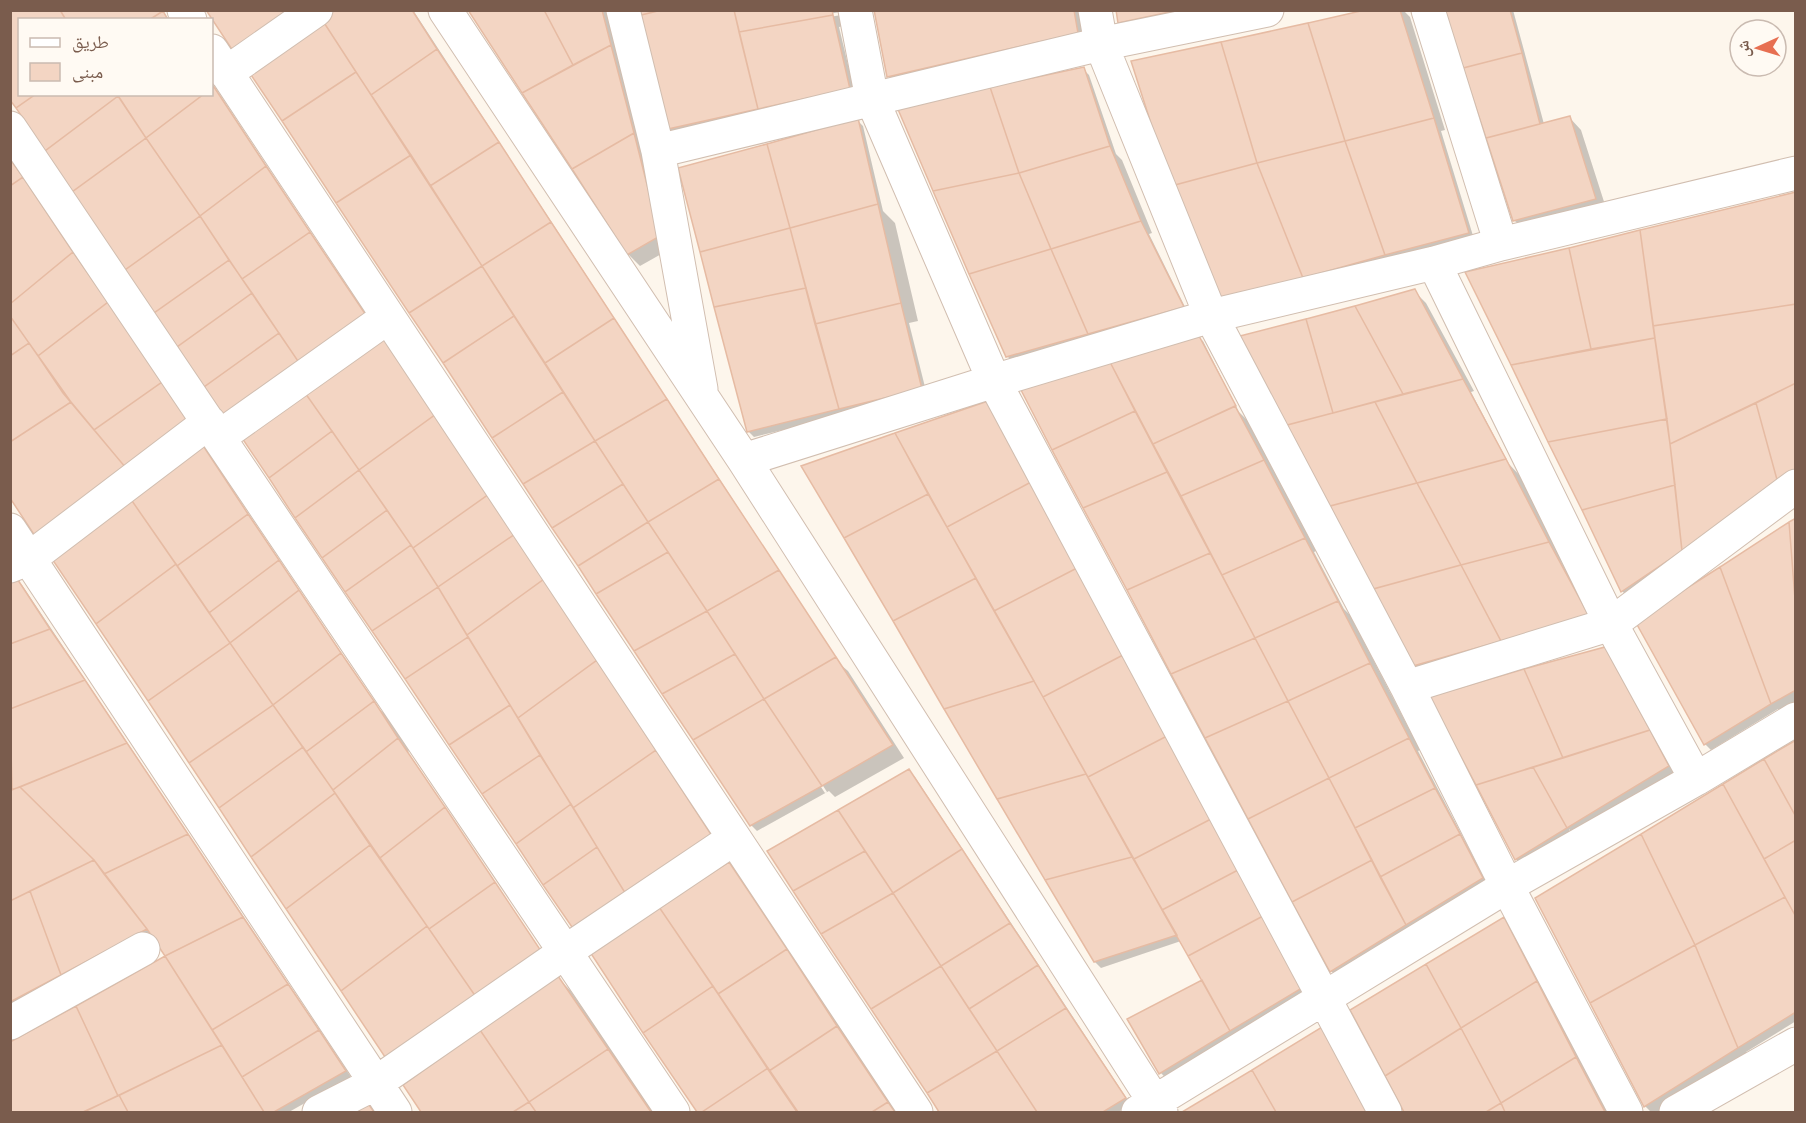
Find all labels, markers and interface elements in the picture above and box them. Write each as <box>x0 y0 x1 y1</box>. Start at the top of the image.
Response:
legend <box>18 18 213 96</box>
north arrow <box>1728 18 1788 78</box>
text: طريق <box>72 31 109 53</box>
text: ش <box>1733 40 1754 58</box>
text: مبنى <box>72 61 103 83</box>

